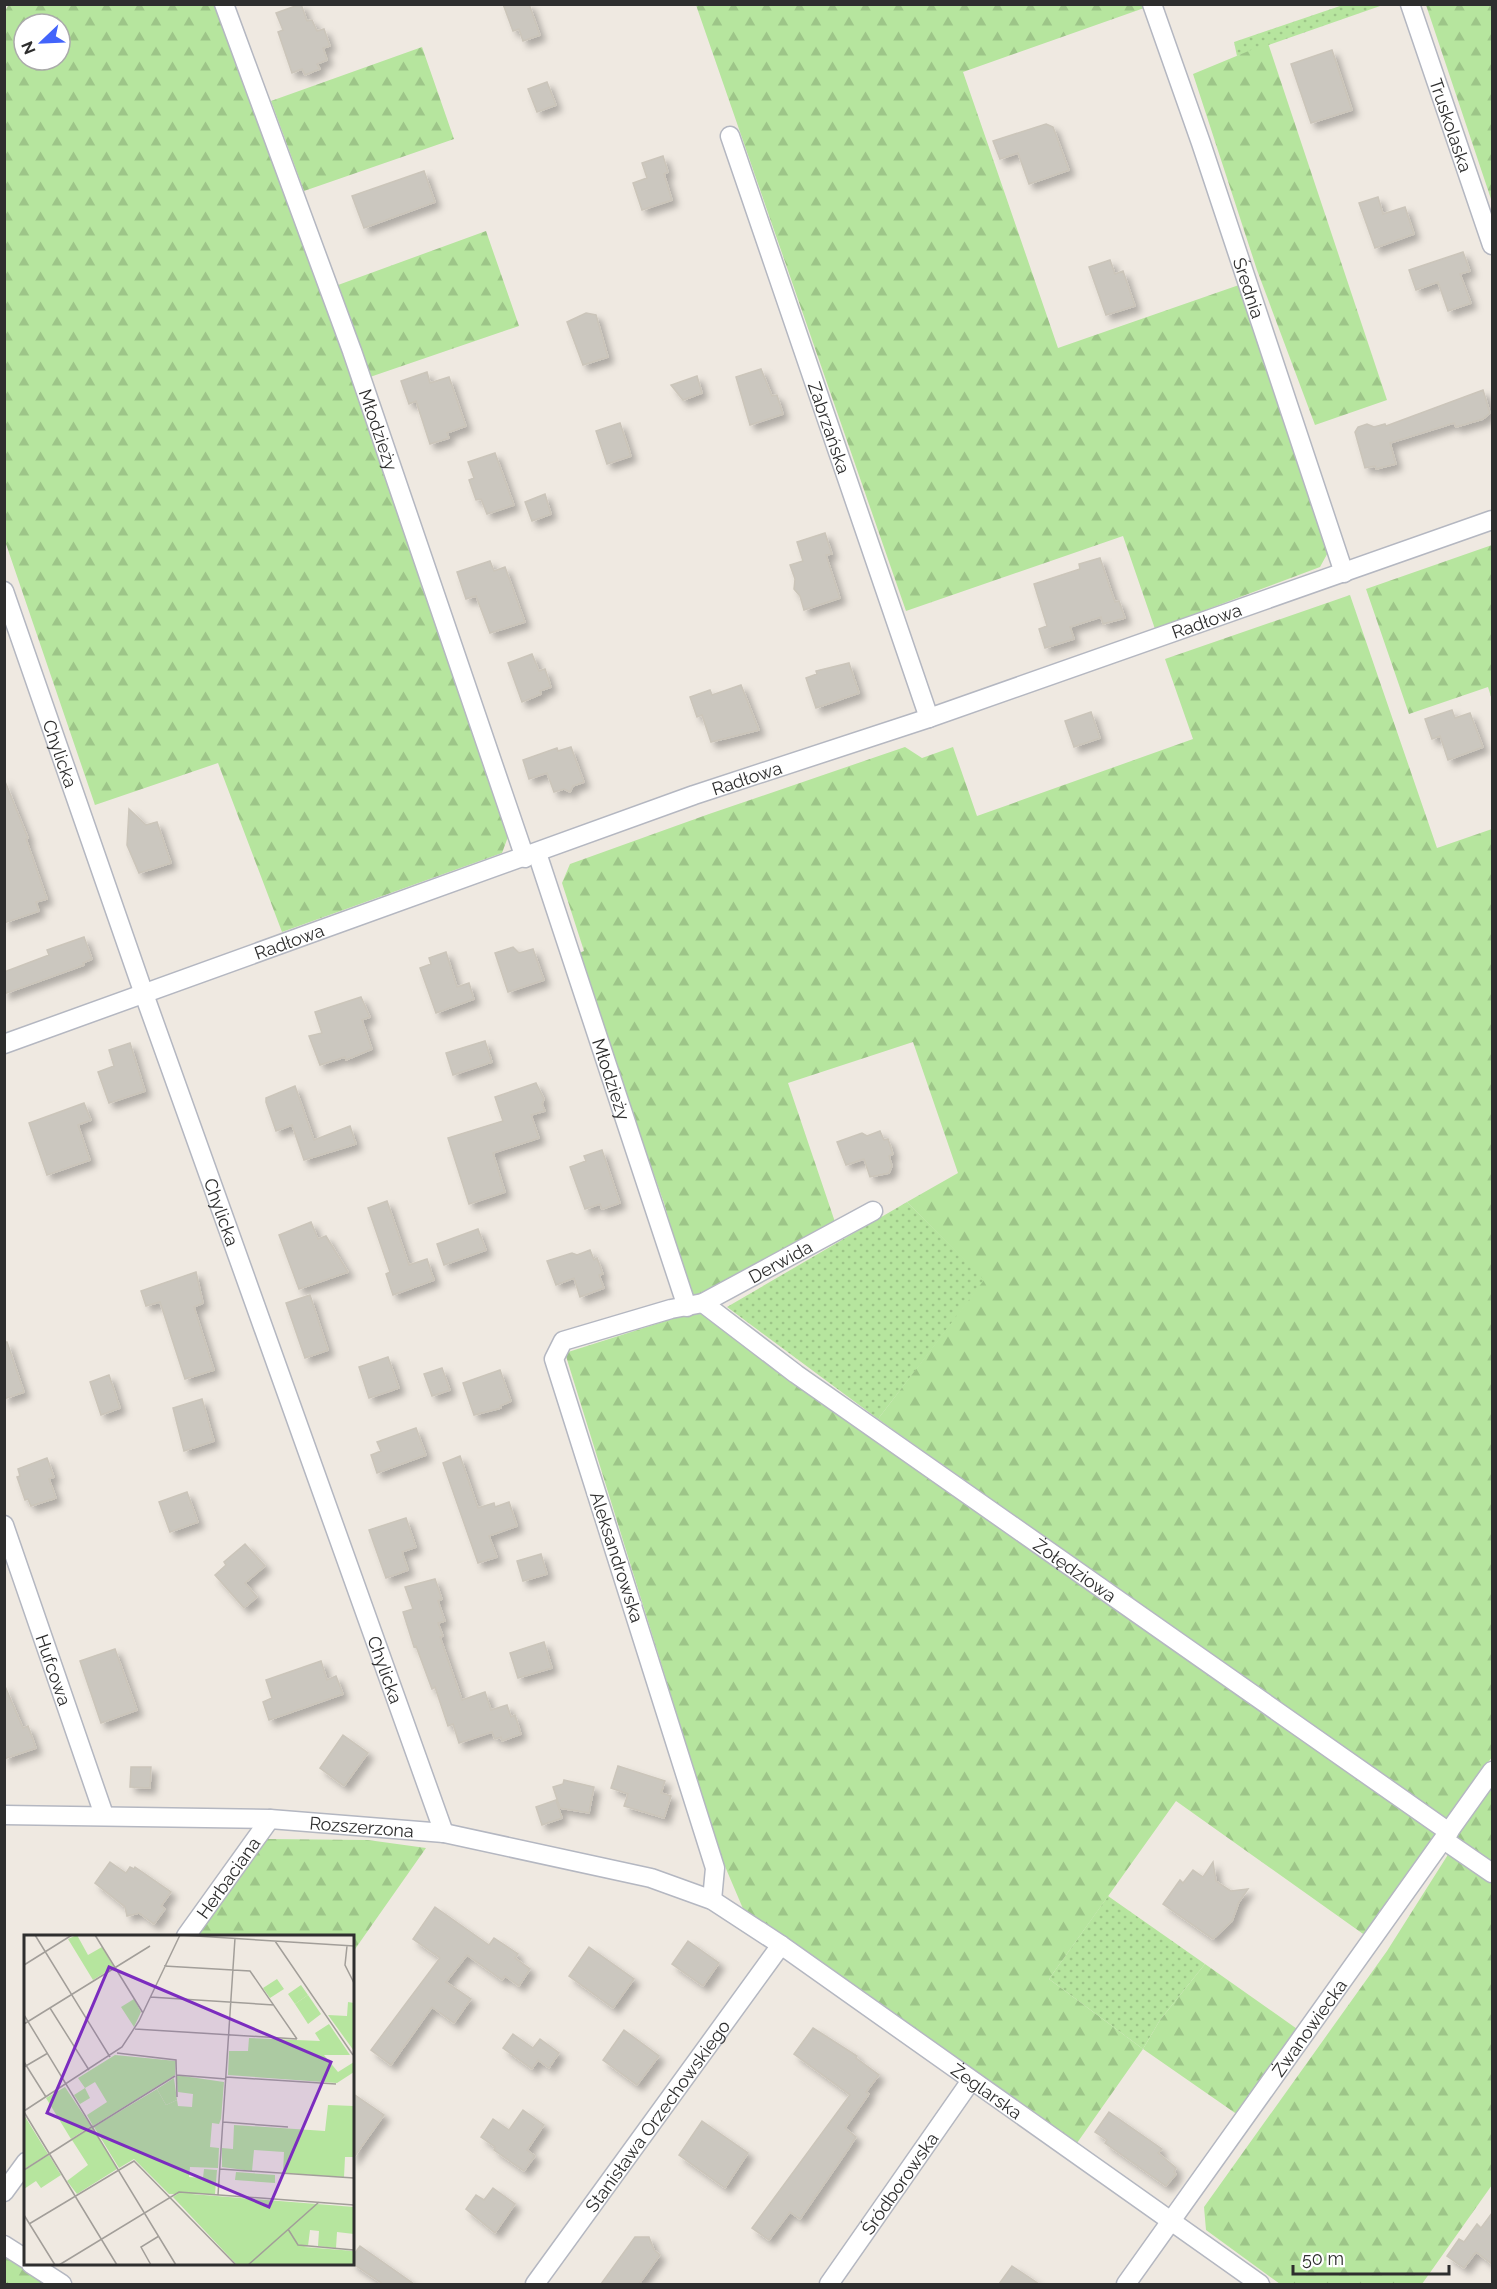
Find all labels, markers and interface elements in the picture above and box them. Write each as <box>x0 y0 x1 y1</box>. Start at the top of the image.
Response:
north arrow <box>12 12 72 72</box>
text: N <box>18 38 40 57</box>
street label: Truskolaska <box>1426 76 1477 175</box>
street label: Średnia <box>1229 254 1269 321</box>
street label: Zabrzańska <box>804 379 855 476</box>
street label: Młodzieży <box>355 386 403 473</box>
street label: Radłowa <box>1169 598 1244 642</box>
street label: Chylicka <box>39 717 82 790</box>
street label: Radłowa <box>709 756 784 799</box>
street label: Radłowa <box>251 919 327 963</box>
street label: Młodzieży <box>588 1035 635 1123</box>
street label: Chylicka <box>200 1175 244 1249</box>
street label: Derwida <box>745 1236 816 1287</box>
street label: Aleksandrowska <box>586 1489 648 1625</box>
street label: Żołędziowa <box>1030 1534 1121 1606</box>
street label: Hufcowa <box>32 1631 76 1708</box>
street label: Chylicka <box>364 1633 407 1706</box>
street label: Rozszerzona <box>309 1812 415 1841</box>
street label: Herbaciana <box>192 1833 264 1922</box>
inset map <box>24 1935 354 2265</box>
street label: Żwanowiecka <box>1267 1975 1351 2080</box>
street label: Stanisława Orzechowskiego <box>580 2015 734 2216</box>
street label: Żeglarska <box>948 2059 1026 2123</box>
street label: Śródborowska <box>856 2128 942 2238</box>
scale bar <box>1293 2238 1449 2276</box>
text: 50 m <box>1302 2248 1344 2269</box>

